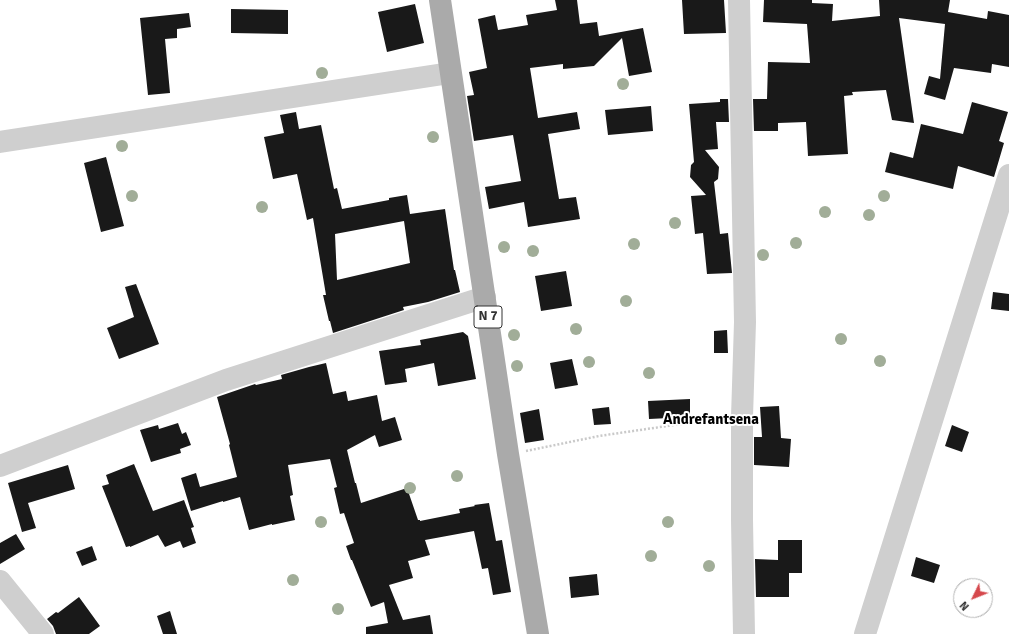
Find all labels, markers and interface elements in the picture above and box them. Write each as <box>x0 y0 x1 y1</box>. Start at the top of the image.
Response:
road number: N 7 <box>474 306 502 328</box>
district label: Andrefantsena <box>663 411 759 429</box>
north arrow <box>953 578 993 618</box>
text: N <box>957 599 972 613</box>

